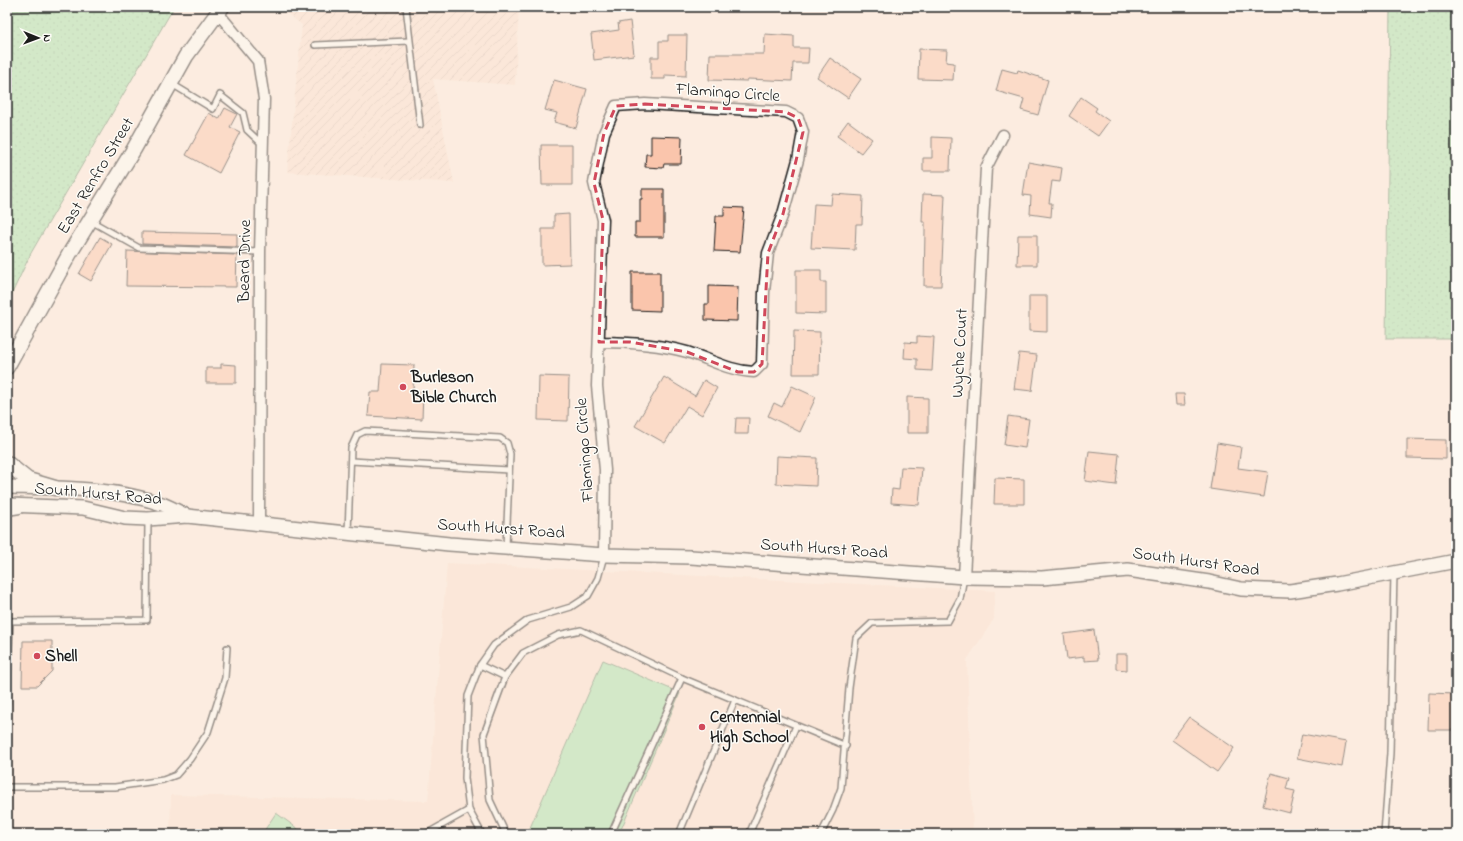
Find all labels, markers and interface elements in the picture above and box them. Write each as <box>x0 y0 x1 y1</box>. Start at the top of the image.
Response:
north arrow <box>18 18 58 58</box>
text: N <box>39 34 55 42</box>
street label: Flamingo Circle <box>674 77 781 111</box>
street label: East Renfro Street <box>51 113 141 239</box>
street label: Beard Drive <box>232 219 258 304</box>
street label: Wyche Court <box>945 307 976 398</box>
place label: Burleson Bible Church <box>410 365 497 410</box>
marker: Burleson Bible Church <box>398 382 408 392</box>
street label: Flamingo Circle <box>569 397 603 504</box>
street label: South Hurst Road <box>33 476 163 512</box>
street label: South Hurst Road <box>436 512 566 546</box>
street label: South Hurst Road <box>759 532 889 566</box>
street label: South Hurst Road <box>1131 541 1261 583</box>
place label: Shell <box>45 644 77 669</box>
marker: Shell <box>32 651 42 661</box>
place label: Centennial High School <box>710 705 789 752</box>
marker: Centennial High School <box>697 722 707 732</box>

